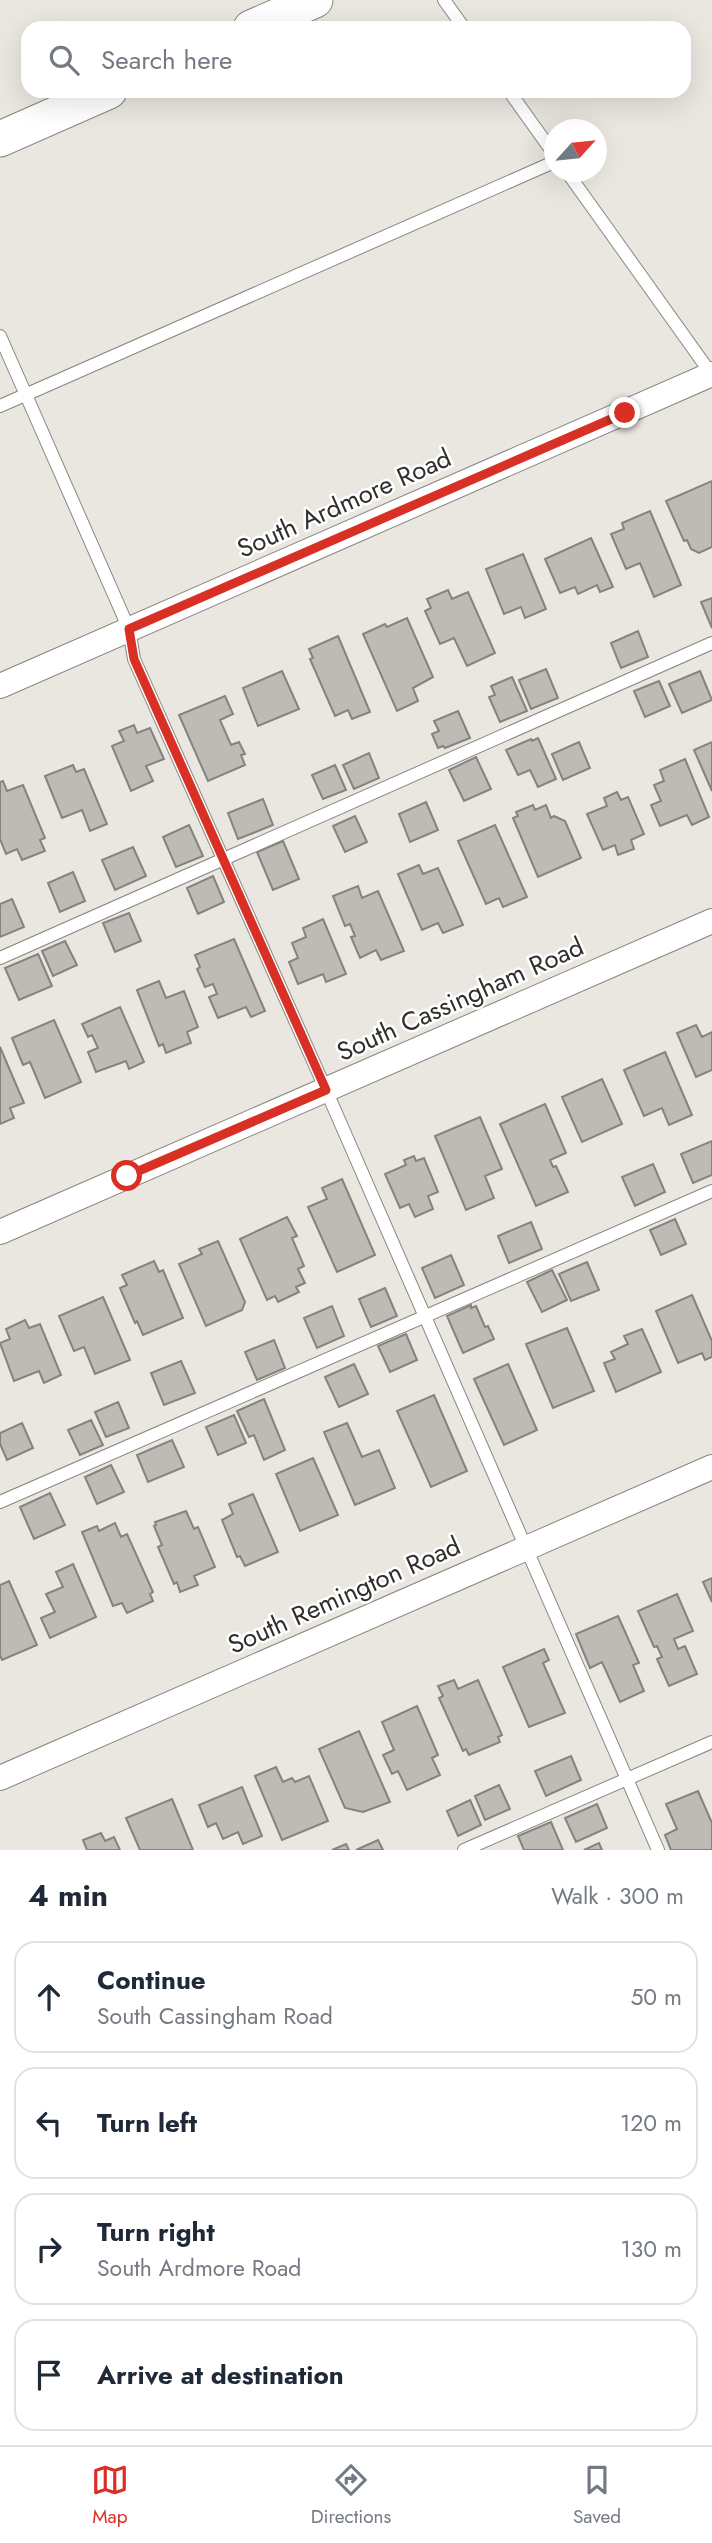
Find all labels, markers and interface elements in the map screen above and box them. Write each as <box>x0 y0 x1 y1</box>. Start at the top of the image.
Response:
search box <box>21 21 691 98</box>
icon: search <box>45 41 83 79</box>
text: Search here <box>101 41 233 79</box>
north arrow <box>544 119 607 182</box>
route end <box>609 397 640 428</box>
street label: South Ardmore Road <box>231 439 457 567</box>
street label: South Cassingham Road <box>330 927 590 1071</box>
route start <box>111 1160 142 1191</box>
street label: South Remington Road <box>222 1527 466 1663</box>
text: 4 min <box>28 1874 108 1917</box>
text: Walk · 300 m <box>551 1879 684 1913</box>
text: Continue <box>97 1961 206 1999</box>
icon: ahead <box>30 1978 68 2016</box>
text: 50 m <box>630 1980 682 2014</box>
text: South Cassingham Road <box>97 1999 333 2033</box>
icon: left <box>30 2104 68 2142</box>
text: Turn left <box>97 2104 197 2142</box>
text: 120 m <box>620 2106 682 2140</box>
text: Turn right <box>97 2213 215 2251</box>
icon: right <box>30 2230 68 2268</box>
text: 130 m <box>620 2232 682 2266</box>
text: South Ardmore Road <box>97 2251 301 2285</box>
icon: arrive <box>30 2356 68 2394</box>
text: Arrive at destination <box>97 2356 344 2394</box>
tab: Map <box>91 2461 129 2530</box>
tab: Directions <box>311 2461 391 2530</box>
tab: Saved <box>573 2461 621 2530</box>

